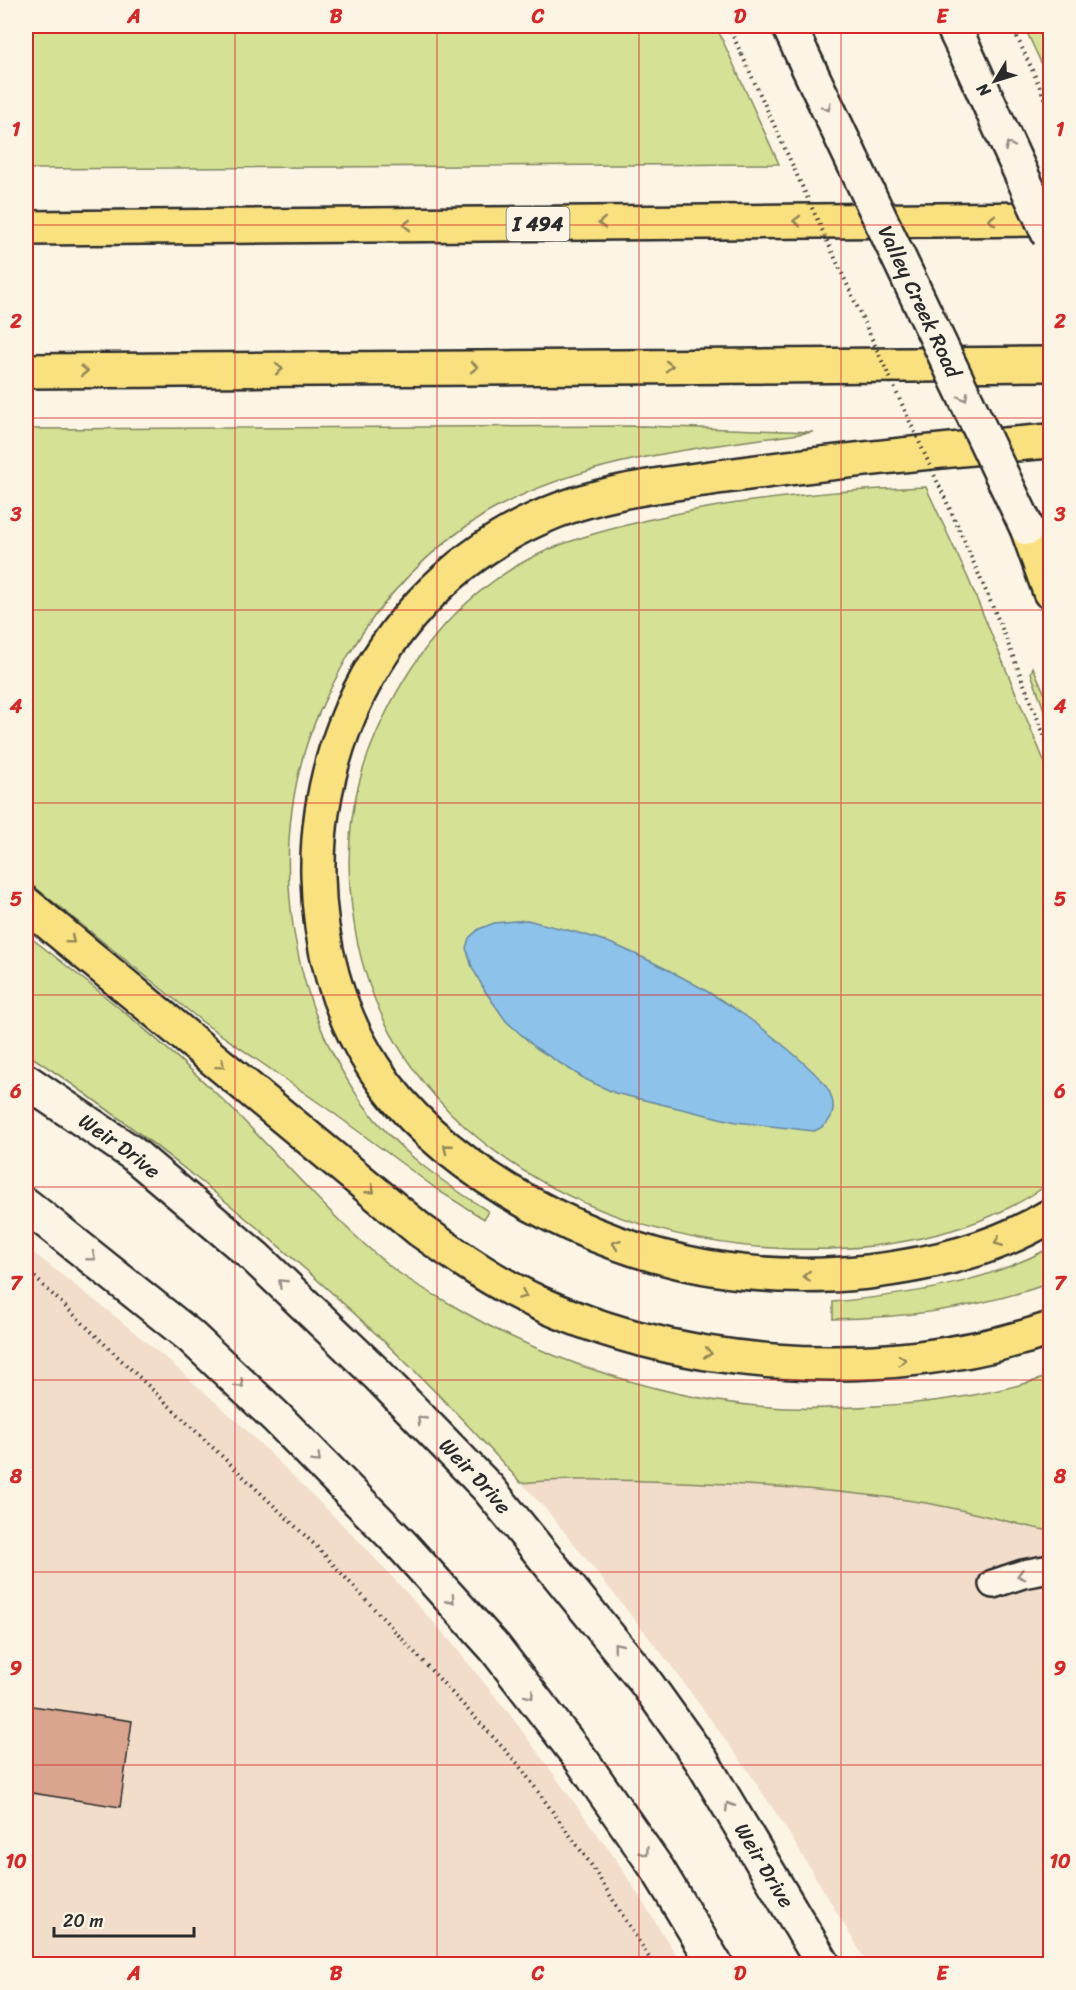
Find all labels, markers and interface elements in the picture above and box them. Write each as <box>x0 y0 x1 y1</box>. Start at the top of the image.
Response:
text: A <box>126 0 141 34</box>
text: B <box>330 0 343 34</box>
text: C <box>531 0 545 34</box>
text: D <box>734 0 747 34</box>
text: E <box>936 0 949 34</box>
north arrow <box>965 51 1025 111</box>
text: N <box>968 76 999 104</box>
one-way arrow <box>819 101 831 112</box>
text: 1 <box>12 112 21 147</box>
text: 1 <box>1056 112 1065 147</box>
one-way arrow <box>1004 141 1016 152</box>
road number: I 494 <box>506 207 570 241</box>
one-way arrow <box>988 214 997 226</box>
one-way arrow <box>793 215 802 227</box>
one-way arrow <box>598 217 607 229</box>
one-way arrow <box>403 219 412 231</box>
street label: Valley Creek Road <box>867 219 973 386</box>
text: 2 <box>9 304 22 339</box>
text: 2 <box>1053 304 1066 339</box>
one-way arrow <box>664 360 673 372</box>
one-way arrow <box>469 361 478 373</box>
one-way arrow <box>274 363 283 375</box>
one-way arrow <box>79 365 88 377</box>
one-way arrow <box>957 391 969 402</box>
text: 3 <box>10 497 22 532</box>
text: 3 <box>1054 497 1066 532</box>
text: 4 <box>9 689 23 724</box>
text: 4 <box>1053 689 1067 724</box>
text: 5 <box>10 882 22 917</box>
text: 5 <box>1054 882 1066 917</box>
one-way arrow <box>64 933 75 944</box>
one-way arrow <box>214 1058 225 1069</box>
text: 6 <box>9 1074 22 1109</box>
text: 6 <box>1053 1074 1066 1109</box>
street label: Weir Drive <box>71 1103 170 1189</box>
one-way arrow <box>443 1144 454 1155</box>
one-way arrow <box>364 1183 375 1194</box>
one-way arrow <box>993 1235 1004 1247</box>
one-way arrow <box>611 1238 622 1251</box>
one-way arrow <box>85 1250 96 1261</box>
text: 7 <box>10 1266 23 1301</box>
text: 7 <box>1054 1266 1067 1301</box>
one-way arrow <box>803 1270 812 1282</box>
one-way arrow <box>279 1279 289 1290</box>
one-way arrow <box>516 1287 527 1299</box>
one-way arrow <box>703 1346 713 1359</box>
one-way arrow <box>898 1353 907 1366</box>
one-way arrow <box>233 1376 244 1387</box>
one-way arrow <box>418 1416 429 1427</box>
street label: Weir Drive <box>429 1428 522 1523</box>
one-way arrow <box>309 1451 320 1462</box>
text: 8 <box>9 1459 23 1494</box>
text: 8 <box>1053 1459 1067 1494</box>
one-way arrow <box>1016 1568 1027 1580</box>
one-way arrow <box>444 1593 455 1604</box>
one-way arrow <box>614 1642 625 1653</box>
text: 9 <box>10 1651 22 1686</box>
text: 9 <box>1054 1651 1066 1686</box>
one-way arrow <box>523 1688 534 1699</box>
one-way arrow <box>725 1802 737 1812</box>
street label: Weir Drive <box>724 1815 805 1916</box>
text: 10 <box>5 1844 27 1879</box>
text: 10 <box>1049 1844 1071 1879</box>
one-way arrow <box>638 1845 649 1856</box>
scale bar <box>54 1900 194 1938</box>
text: 20 m <box>63 1905 103 1937</box>
text: A <box>126 1956 141 1990</box>
text: B <box>330 1956 343 1990</box>
text: C <box>531 1956 545 1990</box>
text: D <box>734 1956 747 1990</box>
text: E <box>936 1956 949 1990</box>

